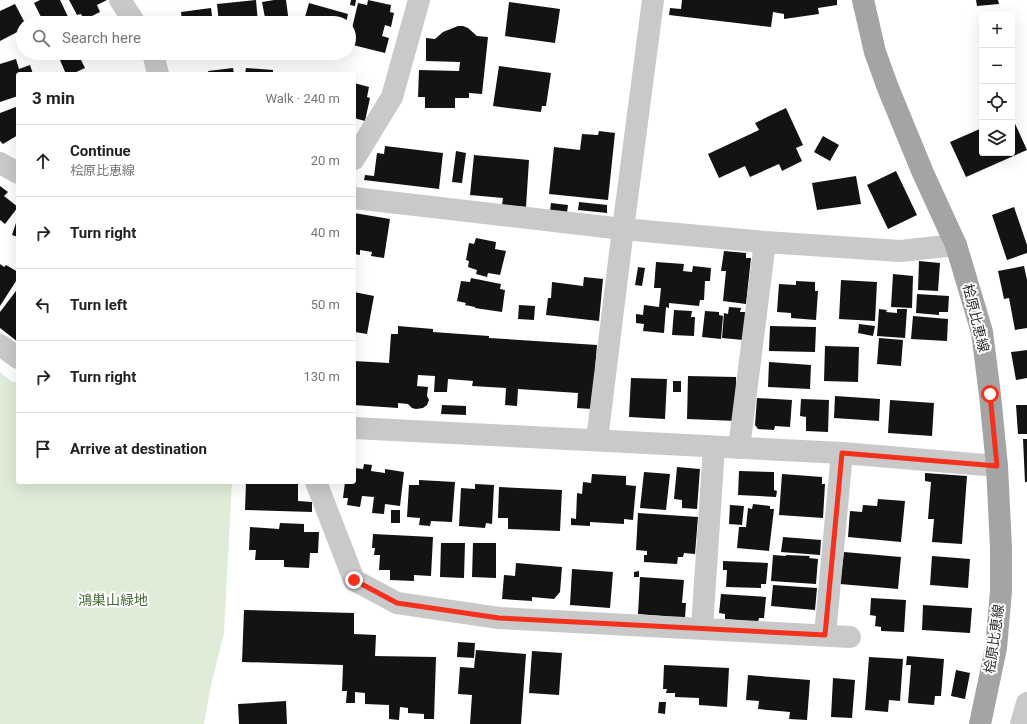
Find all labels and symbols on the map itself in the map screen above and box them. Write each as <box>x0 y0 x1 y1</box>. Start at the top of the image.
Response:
street label: 桧原比恵線 <box>960 282 992 354</box>
route start <box>981 385 999 403</box>
route end <box>345 571 363 589</box>
park label: 鴻巣山緑地 <box>78 592 148 608</box>
street label: 桧原比恵線 <box>981 603 1007 675</box>

